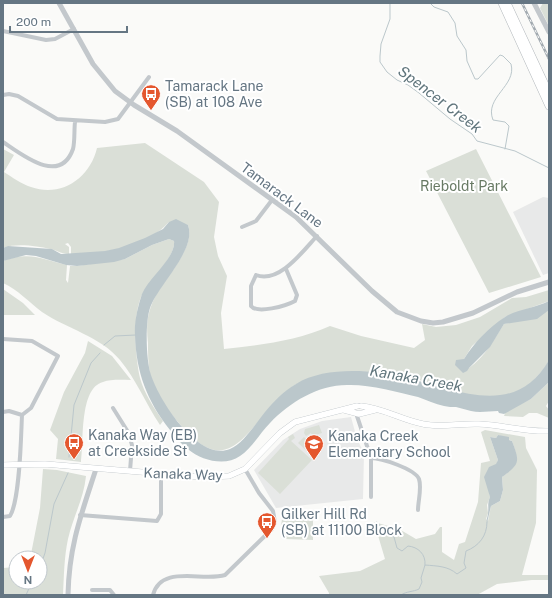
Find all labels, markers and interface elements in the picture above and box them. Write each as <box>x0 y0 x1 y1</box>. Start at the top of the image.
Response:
scale bar <box>10 8 127 34</box>
text: 200 m <box>16 15 51 29</box>
water label: Spencer Creek <box>395 62 486 136</box>
place label: Tamarack Lane (SB) at 108 Ave <box>165 78 263 110</box>
bus stop icon: Tamarack Lane (SB) at 108 Ave <box>140 83 162 111</box>
street label: Tamarack Lane <box>238 159 326 231</box>
park label: Rieboldt Park <box>420 178 508 194</box>
water label: Kanaka Creek <box>368 362 464 395</box>
place label: Kanaka Way (EB) at Creekside St <box>88 427 197 459</box>
place label: Kanaka Creek Elementary School <box>328 428 451 460</box>
bus stop icon: Kanaka Way (EB) at Creekside St <box>63 432 85 460</box>
school or university icon: Kanaka Creek Elementary School <box>303 433 325 461</box>
street label: Kanaka Way <box>143 465 223 483</box>
place label: Gilker Hill Rd (SB) at 11100 Block <box>281 506 402 538</box>
bus stop icon: Gilker Hill Rd (SB) at 11100 Block <box>256 511 278 539</box>
north arrow <box>8 550 48 590</box>
text: N <box>24 574 32 586</box>

